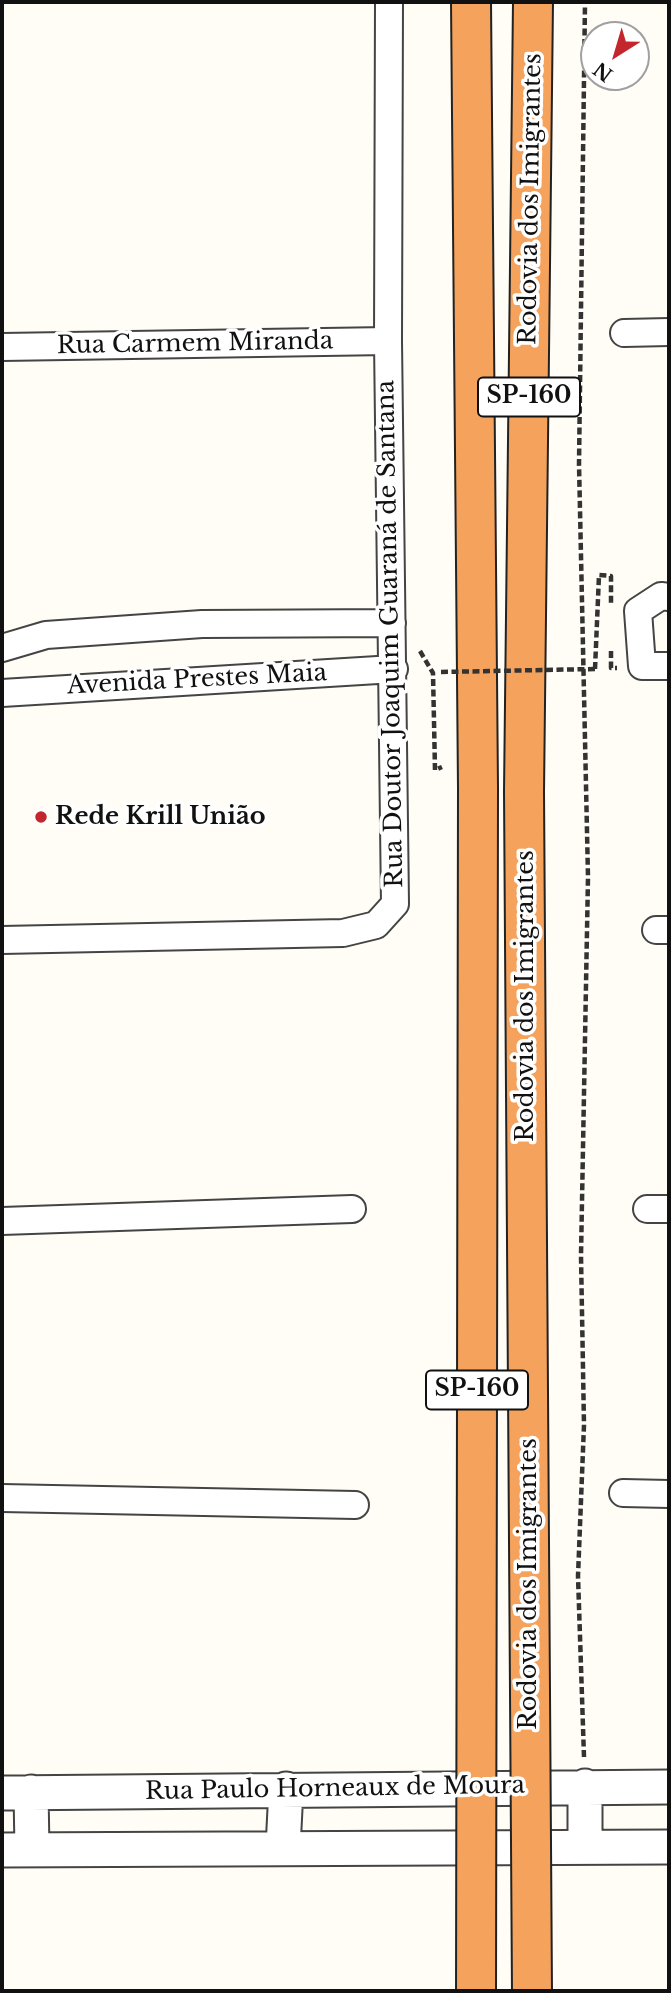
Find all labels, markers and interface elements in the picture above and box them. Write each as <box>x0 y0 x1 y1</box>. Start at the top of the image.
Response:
north arrow <box>580 21 650 91</box>
street label: Rodovia dos Imigrantes <box>514 53 548 345</box>
text: N <box>589 57 617 86</box>
street label: Rua Carmem Miranda <box>57 327 333 361</box>
road number: SP-160 <box>478 378 580 416</box>
street label: Rua Doutor Joaquim Guaraná de Santana <box>372 380 410 888</box>
street label: Avenida Prestes Maia <box>66 659 328 701</box>
place label: Rede Krill União <box>55 803 266 831</box>
marker: Rede Krill União <box>33 809 49 825</box>
street label: Rodovia dos Imigrantes <box>512 850 540 1142</box>
road number: SP-160 <box>426 1371 528 1410</box>
street label: Rodovia dos Imigrantes <box>515 1438 543 1730</box>
street label: Rua Paulo Horneaux de Moura <box>145 1771 525 1807</box>

